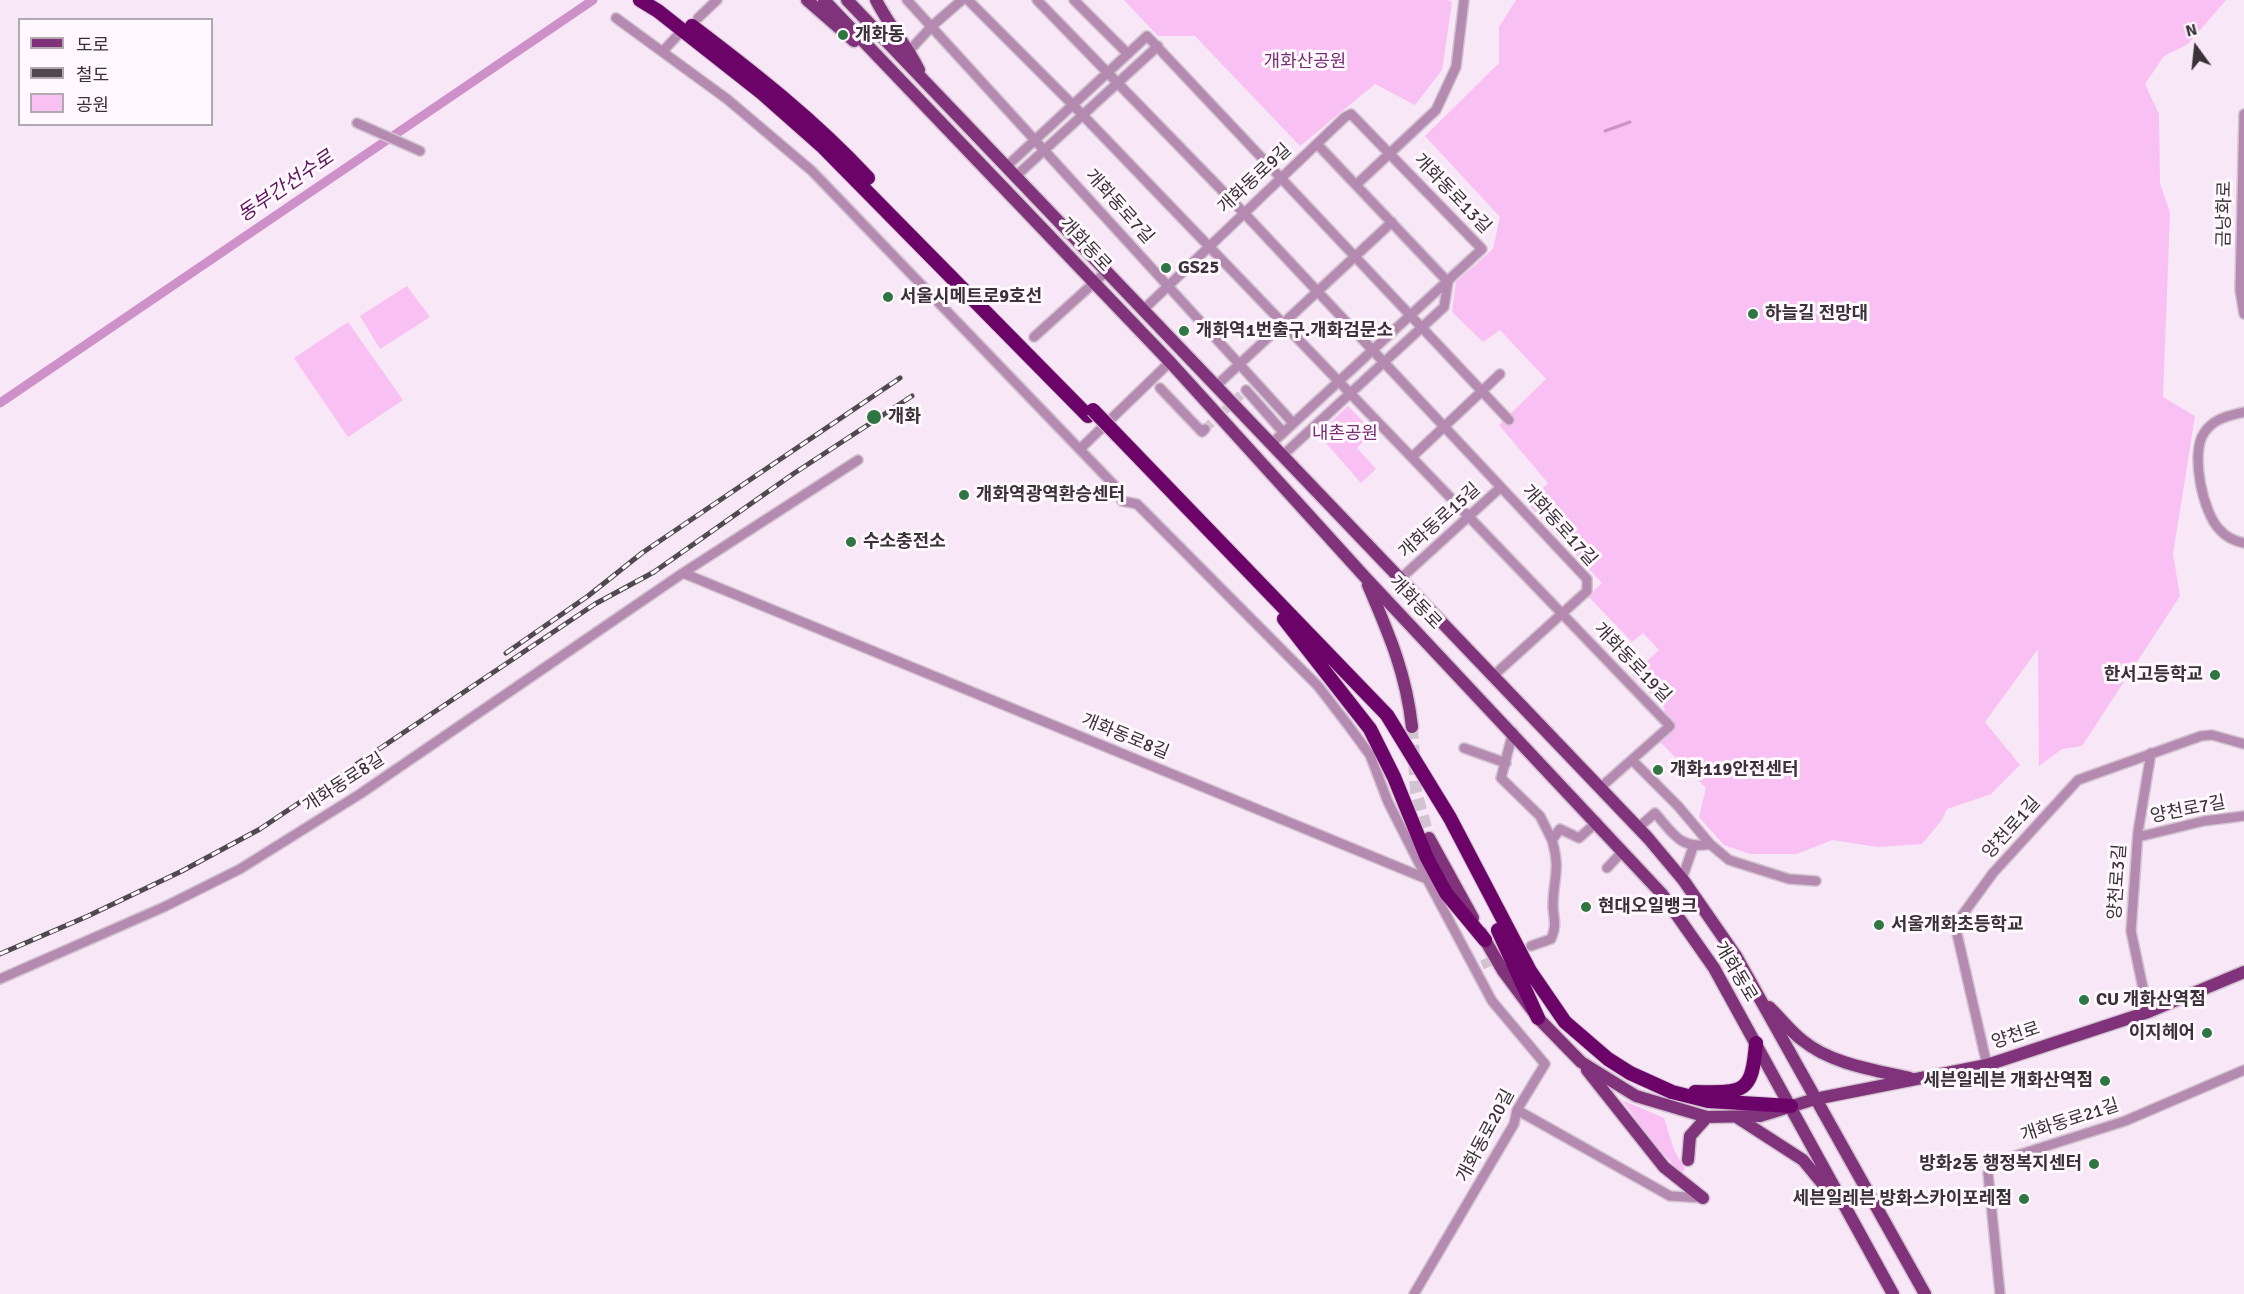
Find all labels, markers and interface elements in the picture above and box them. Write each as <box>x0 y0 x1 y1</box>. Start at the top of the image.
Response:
legend <box>18 18 213 126</box>
north arrow <box>2166 18 2226 78</box>
text: N <box>2183 20 2199 42</box>
place label: 개화동 <box>855 24 905 46</box>
marker: 개화동 <box>836 28 850 42</box>
text: 도로 <box>76 34 109 56</box>
park label: 개화산공원 <box>1264 51 1346 73</box>
text: 철도 <box>76 64 109 86</box>
text: 공원 <box>76 94 109 116</box>
street label: 개화동로9길 <box>1214 140 1296 218</box>
water label: 동부간선수로 <box>234 146 338 228</box>
street label: 개화동로13길 <box>1409 150 1495 238</box>
street label: 개화동로7길 <box>1080 165 1158 249</box>
street label: 금낭화로 <box>2214 181 2236 247</box>
street label: 개화동로 <box>1055 213 1115 277</box>
place label: GS25 <box>1178 257 1219 279</box>
marker: GS25 <box>1159 261 1173 275</box>
place label: 서울시메트로9호선 <box>900 286 1042 308</box>
marker: 서울시메트로9호선 <box>881 290 895 304</box>
place label: 하늘길 전망대 <box>1765 303 1868 325</box>
marker: 하늘길 전망대 <box>1746 307 1760 321</box>
place label: 개화역1번출구.개화검문소 <box>1196 320 1393 342</box>
marker: 개화역1번출구.개화검문소 <box>1177 324 1191 338</box>
place label: 개화 <box>888 406 921 428</box>
marker: 개화 <box>865 408 883 426</box>
park label: 내촌공원 <box>1312 423 1378 445</box>
street label: 개화동로15길 <box>1395 479 1485 563</box>
street label: 개화동로17길 <box>1517 481 1601 571</box>
place label: 개화역광역환승센터 <box>976 484 1125 506</box>
marker: 개화역광역환승센터 <box>957 488 971 502</box>
place label: 수소충전소 <box>863 531 946 553</box>
marker: 수소충전소 <box>844 535 858 549</box>
street label: 개화동로 <box>1384 572 1446 634</box>
street label: 개화동로19길 <box>1589 619 1675 707</box>
place label: 한서고등학교 <box>2104 664 2203 686</box>
marker: 한서고등학교 <box>2208 668 2222 682</box>
street label: 개화동로8길 <box>1078 710 1172 764</box>
street label: 개화동로8길 <box>299 749 389 817</box>
place label: 개화119안전센터 <box>1670 759 1799 781</box>
marker: 개화119안전센터 <box>1651 763 1665 777</box>
street label: 양천로7길 <box>2149 792 2227 828</box>
street label: 양천로1길 <box>1979 793 2045 863</box>
street label: 양천로3길 <box>2105 843 2131 921</box>
place label: 현대오일뱅크 <box>1598 896 1697 918</box>
marker: 현대오일뱅크 <box>1579 900 1593 914</box>
place label: 서울개화초등학교 <box>1891 914 2023 936</box>
marker: 서울개화초등학교 <box>1872 918 1886 932</box>
street label: 개화동로 <box>1709 938 1761 1006</box>
place label: CU 개화산역점 <box>2096 989 2206 1011</box>
marker: CU 개화산역점 <box>2077 993 2091 1007</box>
street label: 양천로 <box>1989 1018 2043 1054</box>
place label: 이지헤어 <box>2129 1022 2195 1044</box>
marker: 이지헤어 <box>2200 1026 2214 1040</box>
place label: 세븐일레븐 개화산역점 <box>1923 1070 2093 1092</box>
marker: 세븐일레븐 개화산역점 <box>2098 1074 2112 1088</box>
street label: 개화동로20길 <box>1452 1086 1520 1186</box>
street label: 개화동로21길 <box>2018 1095 2122 1147</box>
place label: 방화2동 행정복지센터 <box>1919 1153 2082 1175</box>
marker: 방화2동 행정복지센터 <box>2087 1157 2101 1171</box>
place label: 세븐일레븐 방화스카이포레점 <box>1793 1188 2012 1210</box>
marker: 세븐일레븐 방화스카이포레점 <box>2017 1192 2031 1206</box>

